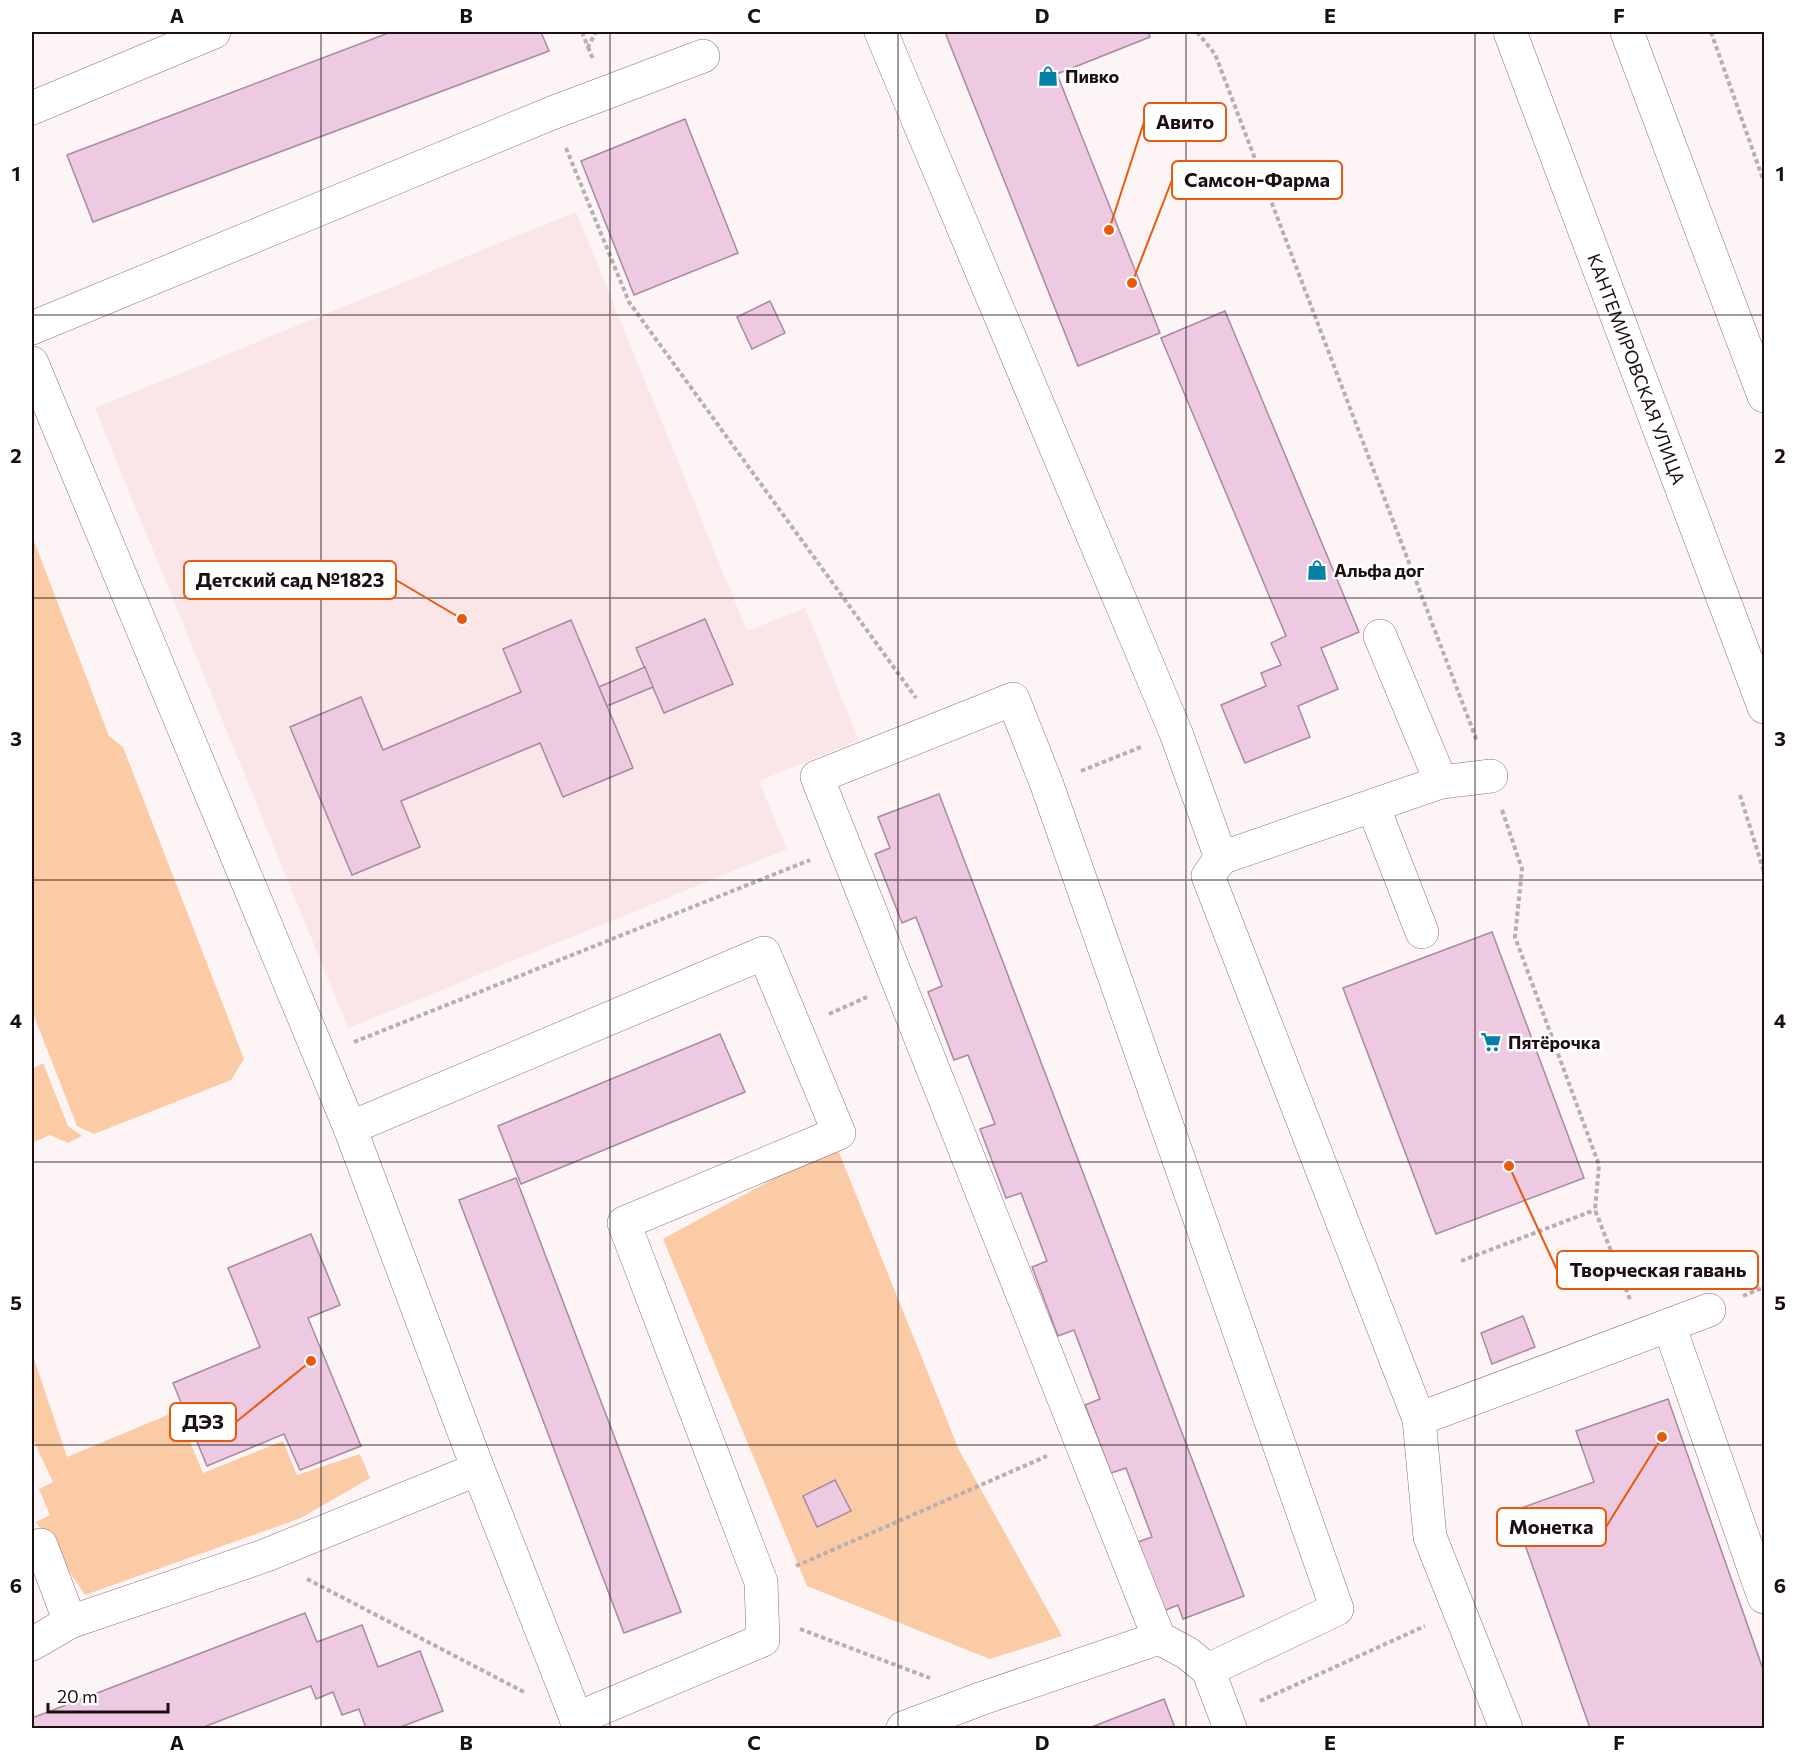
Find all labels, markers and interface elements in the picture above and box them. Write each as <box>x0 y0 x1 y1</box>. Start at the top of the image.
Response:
text: A <box>170 3 184 27</box>
text: B <box>459 3 473 27</box>
text: C <box>747 3 761 27</box>
text: D <box>1035 3 1049 27</box>
text: E <box>1324 3 1336 27</box>
text: F <box>1613 3 1625 27</box>
shop icon: Пивко <box>1036 64 1060 88</box>
place label: Пивко <box>1065 65 1120 87</box>
callout: Авито <box>1144 103 1226 141</box>
text: Авито <box>1156 109 1214 133</box>
text: 1 <box>11 161 21 185</box>
callout: Самсон-Фарма <box>1172 161 1342 199</box>
text: 1 <box>1775 161 1785 185</box>
text: Самсон-Фарма <box>1184 167 1330 191</box>
street label: КАНТЕМИРОВСКАЯ УЛИЦА <box>1583 250 1690 487</box>
text: 2 <box>10 443 22 467</box>
text: 2 <box>1774 443 1786 467</box>
shop icon: Альфа дог <box>1305 558 1329 582</box>
place label: Альфа дог <box>1334 559 1425 581</box>
callout: Детский сад №1823 <box>184 561 396 599</box>
text: Детский сад №1823 <box>196 567 384 591</box>
text: 3 <box>10 726 22 750</box>
text: 3 <box>1774 726 1786 750</box>
text: 4 <box>10 1008 22 1032</box>
text: 4 <box>1774 1008 1786 1032</box>
supermarket icon: Пятёрочка <box>1479 1030 1503 1054</box>
place label: Пятёрочка <box>1508 1031 1600 1053</box>
callout: Творческая гавань <box>1557 1251 1758 1289</box>
text: Творческая гавань <box>1569 1257 1747 1281</box>
text: 5 <box>10 1290 22 1314</box>
text: 5 <box>1774 1290 1786 1314</box>
callout: ДЭЗ <box>170 1403 236 1441</box>
text: ДЭЗ <box>182 1409 224 1433</box>
callout: Монетка <box>1497 1508 1606 1546</box>
text: Монетка <box>1509 1514 1593 1538</box>
text: 6 <box>10 1573 22 1597</box>
text: 6 <box>1774 1573 1786 1597</box>
scale bar <box>48 1676 168 1714</box>
text: 20 m <box>57 1685 98 1707</box>
text: A <box>170 1730 184 1754</box>
text: B <box>459 1730 473 1754</box>
text: C <box>747 1730 761 1754</box>
text: D <box>1035 1730 1049 1754</box>
text: E <box>1324 1730 1336 1754</box>
text: F <box>1613 1730 1625 1754</box>

